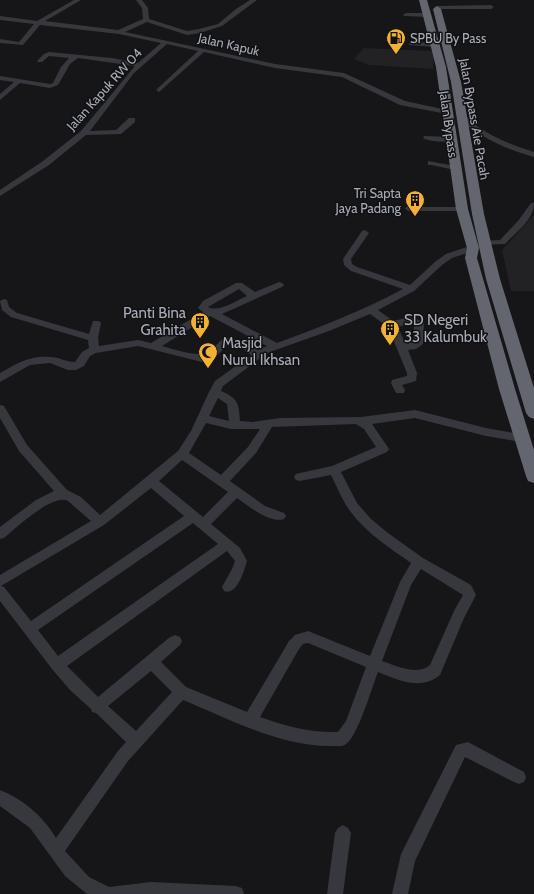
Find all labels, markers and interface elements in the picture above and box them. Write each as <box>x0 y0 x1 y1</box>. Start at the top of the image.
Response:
fuel station icon: SPBU By Pass <box>385 27 407 55</box>
street label: Jalan Kapuk <box>196 29 261 59</box>
place label: SPBU By Pass <box>410 30 487 46</box>
street label: Jalan Kapuk RW 04 <box>62 44 145 134</box>
street label: Jalan Bypass Aie Pacah <box>456 56 494 181</box>
street label: Jalan Bypass <box>436 89 462 159</box>
place label: Tri Sapta Jaya Padang <box>334 185 402 216</box>
building icon: Tri Sapta Jaya Padang <box>404 189 426 217</box>
place label: Panti Bina Grahita <box>123 304 187 339</box>
building icon: Panti Bina Grahita <box>189 311 211 339</box>
place label: SD Negeri 33 Kalumbuk <box>404 311 487 346</box>
building icon: SD Negeri 33 Kalumbuk <box>379 318 401 346</box>
place label: Masjid Nurul Ikhsan <box>222 334 300 369</box>
mosque icon: Masjid Nurul Ikhsan <box>197 341 219 369</box>

